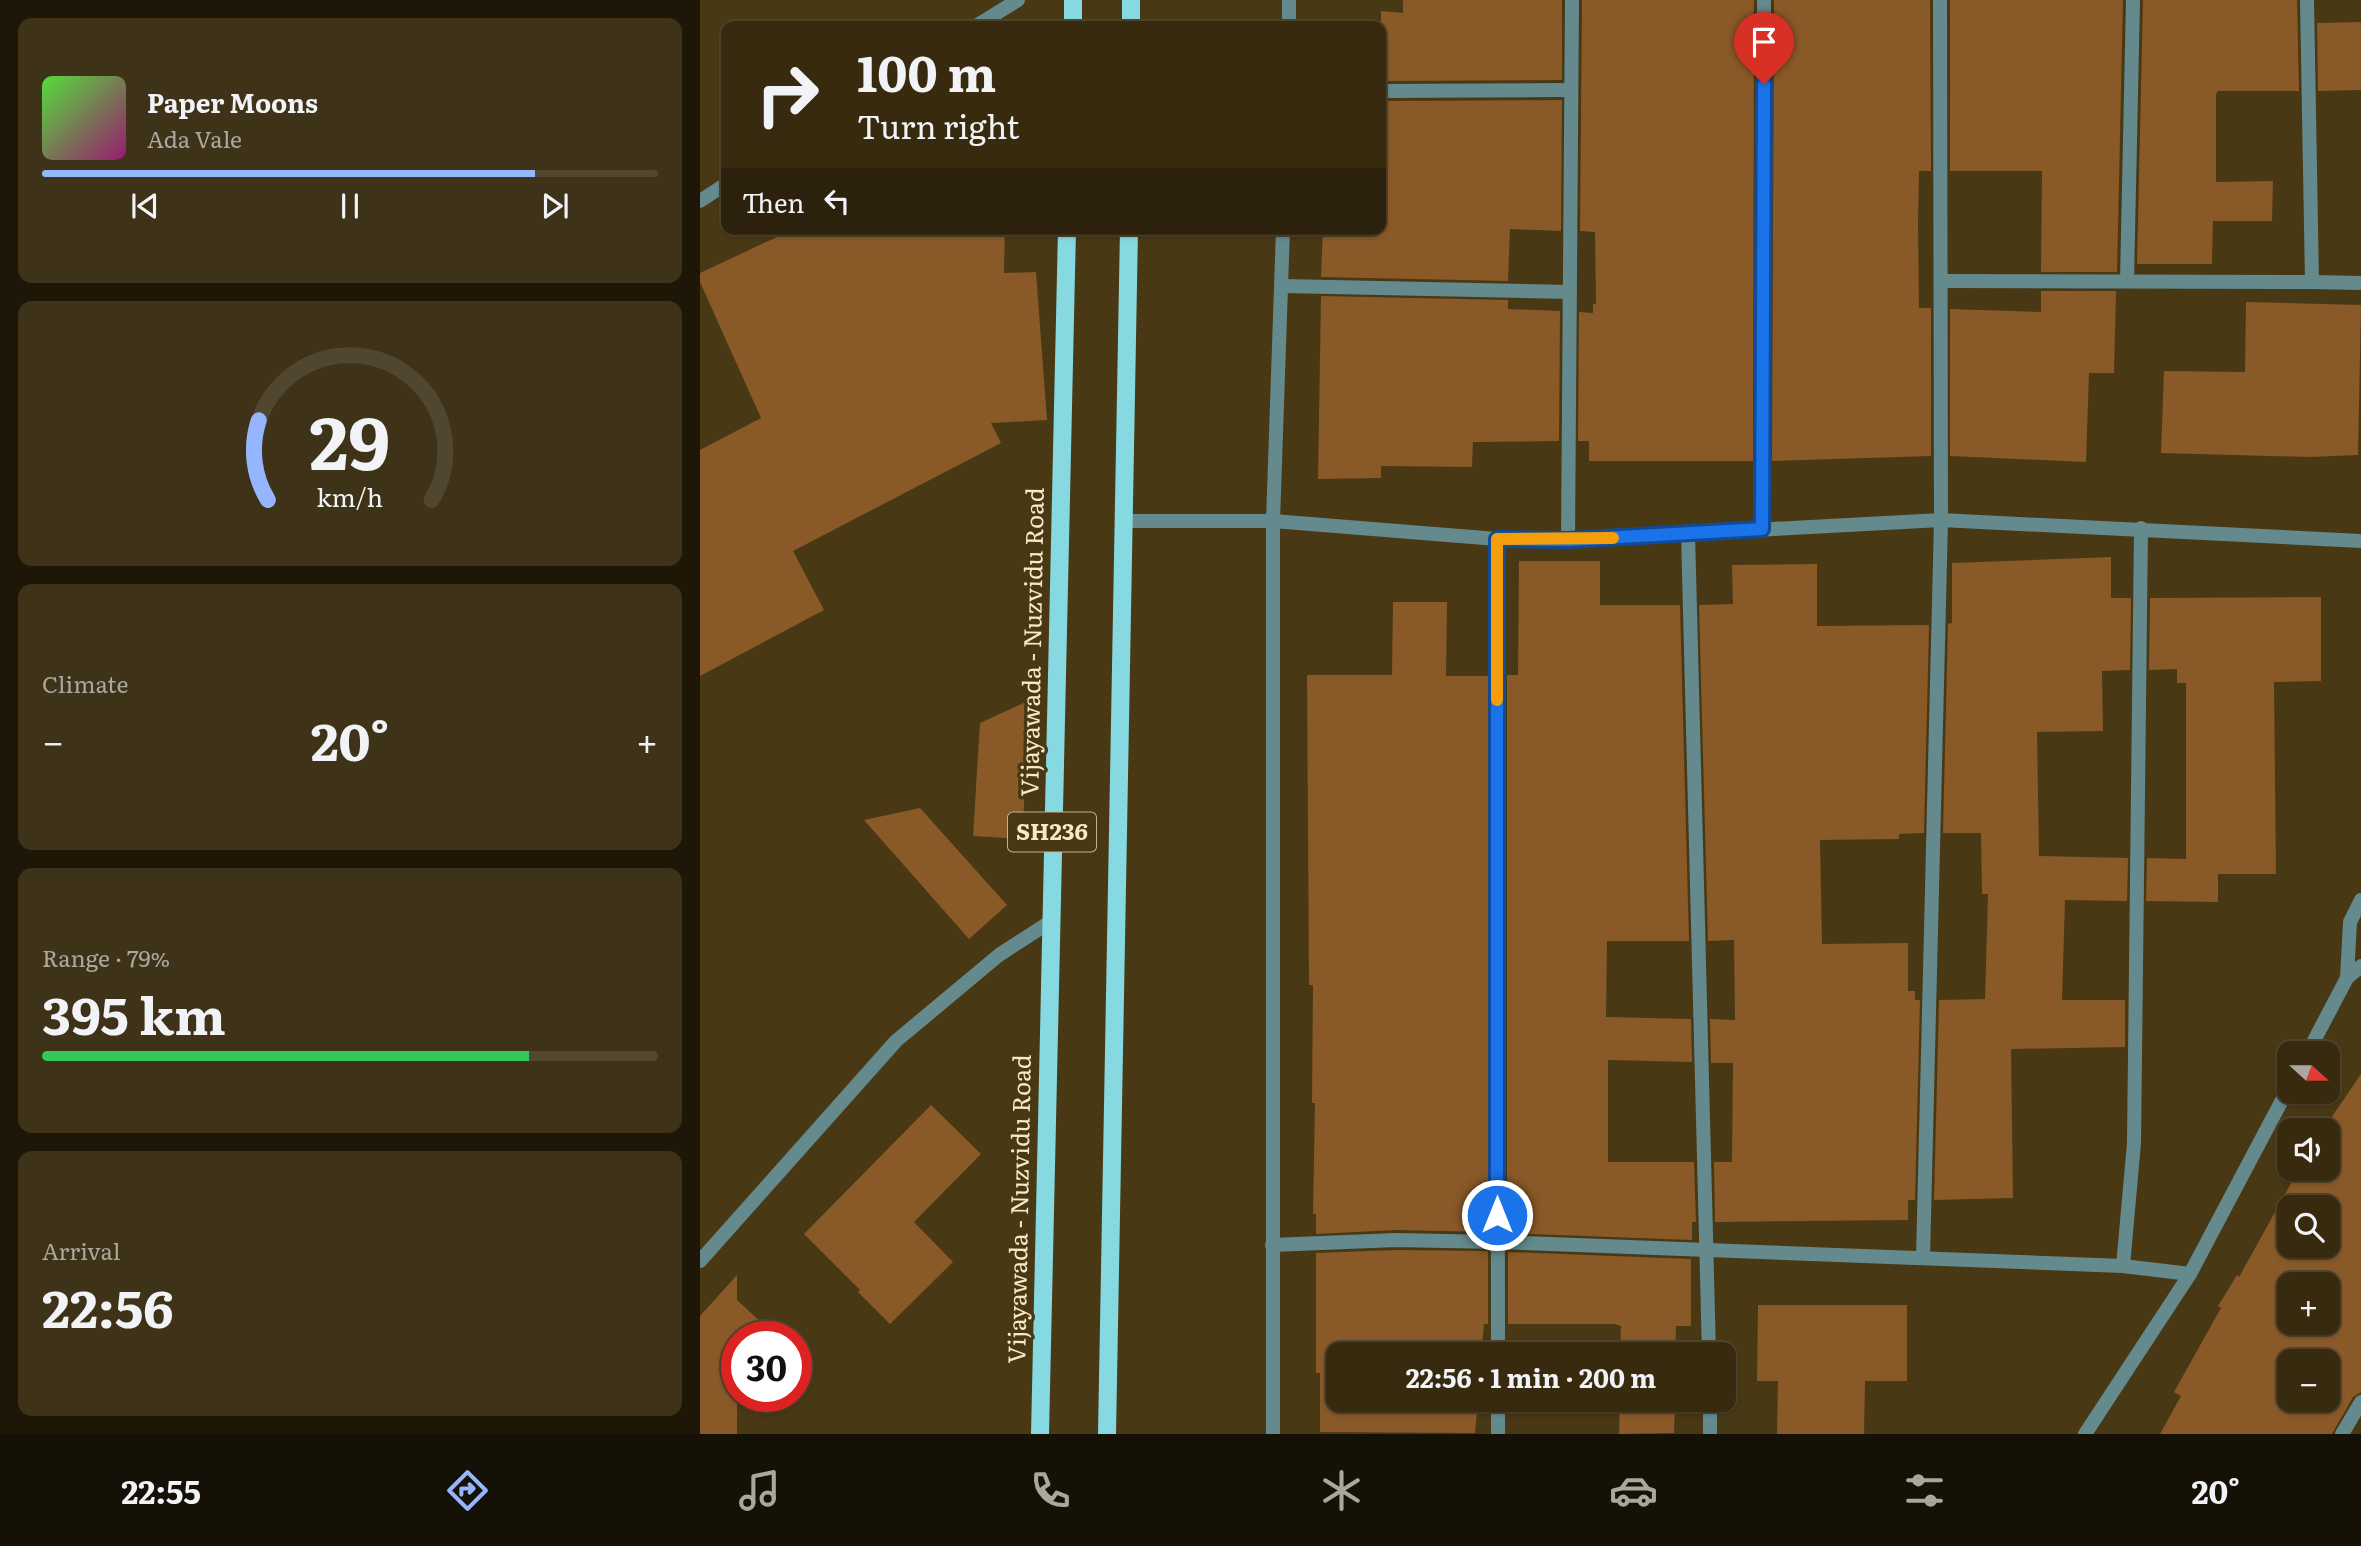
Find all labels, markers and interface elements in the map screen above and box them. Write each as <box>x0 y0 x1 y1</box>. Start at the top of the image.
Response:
pin <box>1734 12.0 1794 84</box>
icon: arrive <box>1745 23 1783 61</box>
text: 100 m <box>857 34 996 107</box>
icon: right <box>742 49 833 140</box>
text: Paper Moons <box>147 82 318 121</box>
text: Turn right <box>857 101 1019 149</box>
text: Ada Vale <box>147 121 242 155</box>
text: Then <box>742 182 804 221</box>
icon: left <box>818 182 856 220</box>
icon: previous <box>126 187 164 225</box>
icon: pause <box>331 187 369 225</box>
icon: next <box>536 187 574 225</box>
text: 29 <box>309 384 391 492</box>
text: km/h <box>317 478 383 515</box>
street label: Vijayawada - Nuzvidu Road <box>1010 487 1051 797</box>
text: Climate <box>42 666 128 700</box>
text: 20° <box>311 700 389 777</box>
text: − <box>42 711 64 768</box>
text: + <box>636 711 658 768</box>
road number: SH236 <box>1008 812 1096 852</box>
text: Range · 79% <box>42 940 170 974</box>
text: 395 km <box>42 974 226 1051</box>
north arrow <box>2277 1041 2340 1104</box>
map controls <box>2277 1041 2340 1412</box>
street label: Vijayawada - Nuzvidu Road <box>997 1054 1038 1364</box>
button: sound <box>2277 1118 2340 1181</box>
position arrow <box>1460 1178 1534 1252</box>
button: search <box>2277 1195 2340 1258</box>
text: Arrival <box>42 1233 121 1267</box>
text: 22:56 <box>42 1267 174 1344</box>
button: + <box>2277 1272 2340 1335</box>
speed limit sign: 30 <box>721 1321 812 1412</box>
button: − <box>2277 1349 2340 1412</box>
text: 22:56 · 1 min · 200 m <box>1406 1357 1656 1396</box>
text: 22:55 <box>121 1466 201 1514</box>
icon: directions <box>443 1466 492 1515</box>
icon: music <box>735 1466 784 1515</box>
icon: phone <box>1026 1466 1075 1515</box>
icon: climate <box>1317 1466 1366 1515</box>
icon: car <box>1609 1466 1658 1515</box>
icon: filters <box>1900 1466 1949 1515</box>
text: 20° <box>2191 1466 2240 1514</box>

